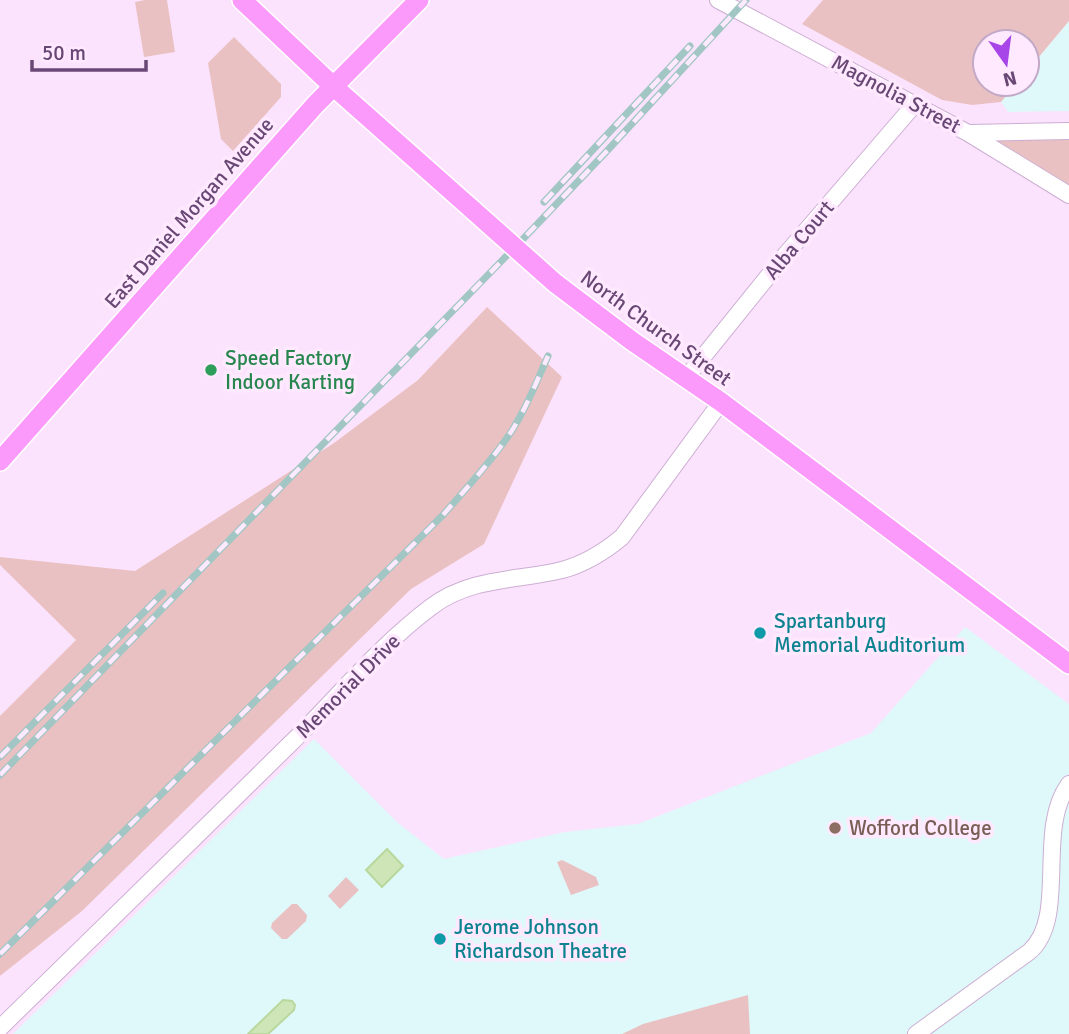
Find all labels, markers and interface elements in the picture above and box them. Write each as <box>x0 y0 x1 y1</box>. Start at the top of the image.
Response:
scale bar <box>32 28 145 72</box>
north arrow <box>971 28 1041 98</box>
text: 50 m <box>42 40 86 66</box>
street label: Magnolia Street <box>827 49 965 139</box>
text: N <box>1001 65 1019 92</box>
street label: East Daniel Morgan Avenue <box>99 112 279 314</box>
street label: Alba Court <box>758 195 840 285</box>
street label: North Church Street <box>575 264 737 392</box>
place label: Speed Factory Indoor Karting <box>225 345 355 395</box>
marker: Speed Factory Indoor Karting <box>203 362 219 378</box>
place label: Spartanburg Memorial Auditorium <box>774 608 965 658</box>
marker: Spartanburg Memorial Auditorium <box>752 625 768 641</box>
street label: Memorial Drive <box>290 628 406 744</box>
place label: Wofford College <box>849 815 992 841</box>
marker: Wofford College <box>827 820 843 836</box>
place label: Jerome Johnson Richardson Theatre <box>454 914 627 964</box>
marker: Jerome Johnson Richardson Theatre <box>432 931 448 947</box>

